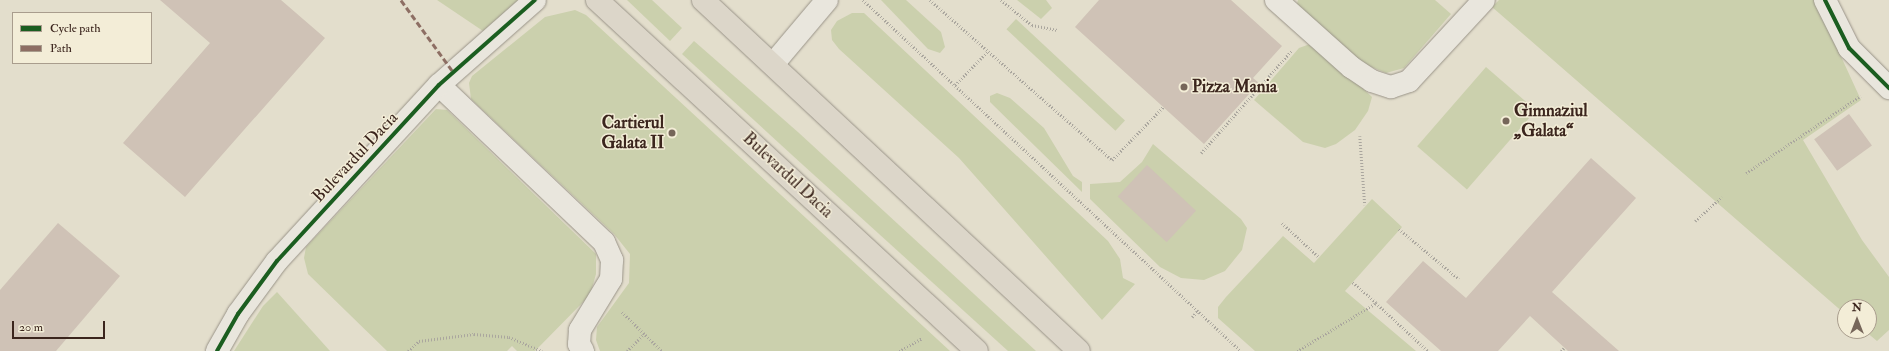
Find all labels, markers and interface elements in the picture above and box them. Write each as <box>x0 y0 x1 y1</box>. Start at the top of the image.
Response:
legend <box>12 12 152 64</box>
text: Cycle path <box>50 21 100 36</box>
text: Path <box>50 41 72 56</box>
place label: Pizza Mania <box>1192 77 1277 97</box>
marker: Pizza Mania <box>1179 82 1189 92</box>
place label: Gimnaziul „Galata“ <box>1514 101 1588 141</box>
street label: Bulevardul Dacia <box>308 108 402 206</box>
place label: Cartierul Galata II <box>602 113 664 153</box>
marker: Gimnaziul „Galata“ <box>1501 116 1511 126</box>
marker: Cartierul Galata II <box>667 128 677 138</box>
street label: Bulevardul Dacia <box>739 128 837 222</box>
north arrow <box>1837 299 1877 339</box>
text: N <box>1852 301 1862 314</box>
scale bar <box>14 313 107 339</box>
text: 20 m <box>19 320 43 335</box>

